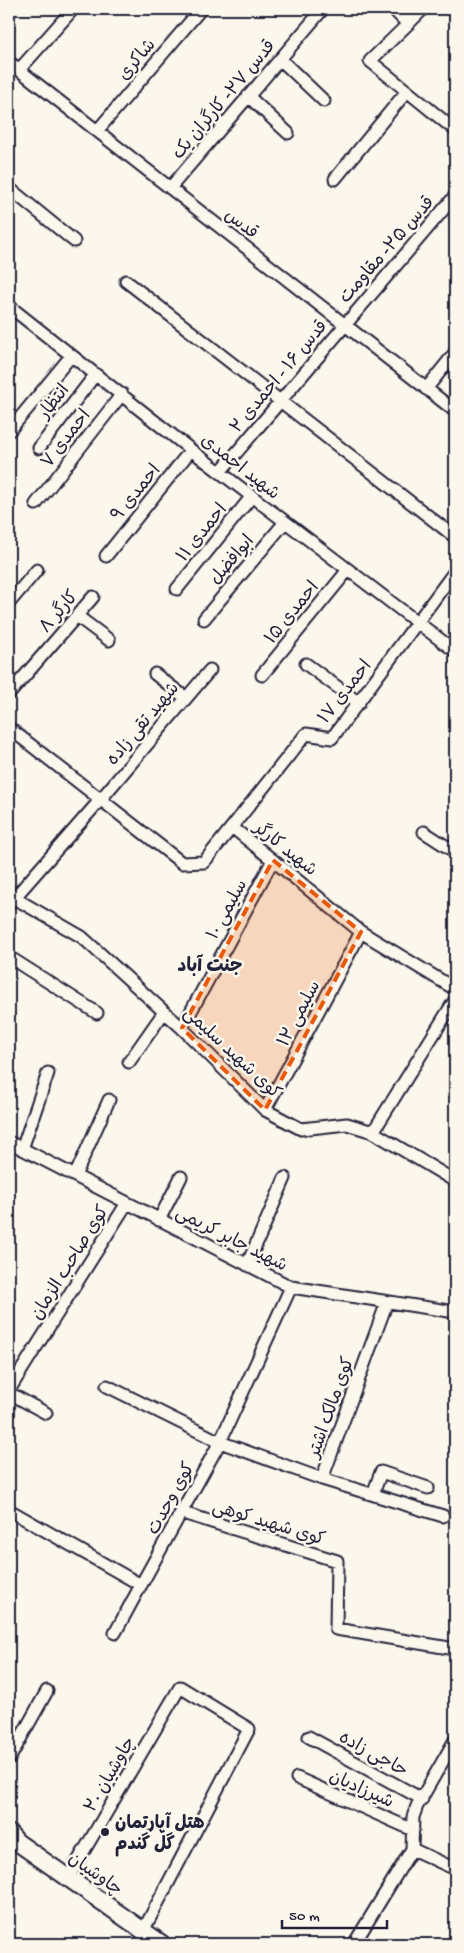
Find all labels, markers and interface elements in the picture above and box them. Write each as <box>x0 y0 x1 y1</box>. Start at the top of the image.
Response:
street label: قدس ۲۷- کارگران یک <box>167 35 281 165</box>
street label: شاکری <box>115 36 161 86</box>
street label: قدس ۲۵- مقاومت <box>336 193 440 308</box>
street label: قدس <box>219 205 261 245</box>
street label: قدس ۱۶ - احمدی ۲ <box>227 317 333 438</box>
street label: انتظار <box>34 381 75 425</box>
street label: احمدی ۷ <box>38 406 96 473</box>
street label: شهید احمدی <box>196 431 283 505</box>
street label: احمدی ۹ <box>108 461 166 526</box>
street label: احمدی ۱۱ <box>173 500 233 567</box>
street label: ابوافضل <box>206 531 260 590</box>
street label: احمدی ۱۵ <box>261 578 325 649</box>
street label: کارگر ۸ <box>34 586 84 638</box>
street label: احمدی ۱۷ <box>315 657 377 729</box>
street label: شهید تقی زاده <box>103 679 185 770</box>
street label: شهید کارگر <box>247 815 322 882</box>
street label: سلیمی ۱۰ <box>203 877 253 944</box>
district label: جنت آباد <box>178 954 242 979</box>
street label: سلیمی ۱۲ <box>274 978 326 1051</box>
street label: کوی شهید سلیمی <box>178 1003 285 1105</box>
street label: کوی صاحب الزمان <box>28 1202 115 1324</box>
street label: شهید جابر کریمی <box>171 1203 290 1277</box>
street label: کوی مالک اشتر <box>304 1354 360 1463</box>
street label: کوی وحدت <box>144 1459 201 1539</box>
street label: کوی شهید کوهی <box>209 1497 327 1552</box>
street label: حاجی زاده <box>335 1728 411 1783</box>
street label: چاوشیان ۲۰ <box>81 1734 141 1817</box>
street label: شیرزادیان <box>325 1767 397 1814</box>
place label: هتل آپارتمان گل گندم <box>115 1812 205 1857</box>
marker: هتل آپارتمان گل گندم <box>99 1826 111 1838</box>
street label: چاوشیان <box>63 1849 126 1901</box>
scale bar <box>282 1898 386 1930</box>
text: 50 m <box>289 1908 320 1926</box>

